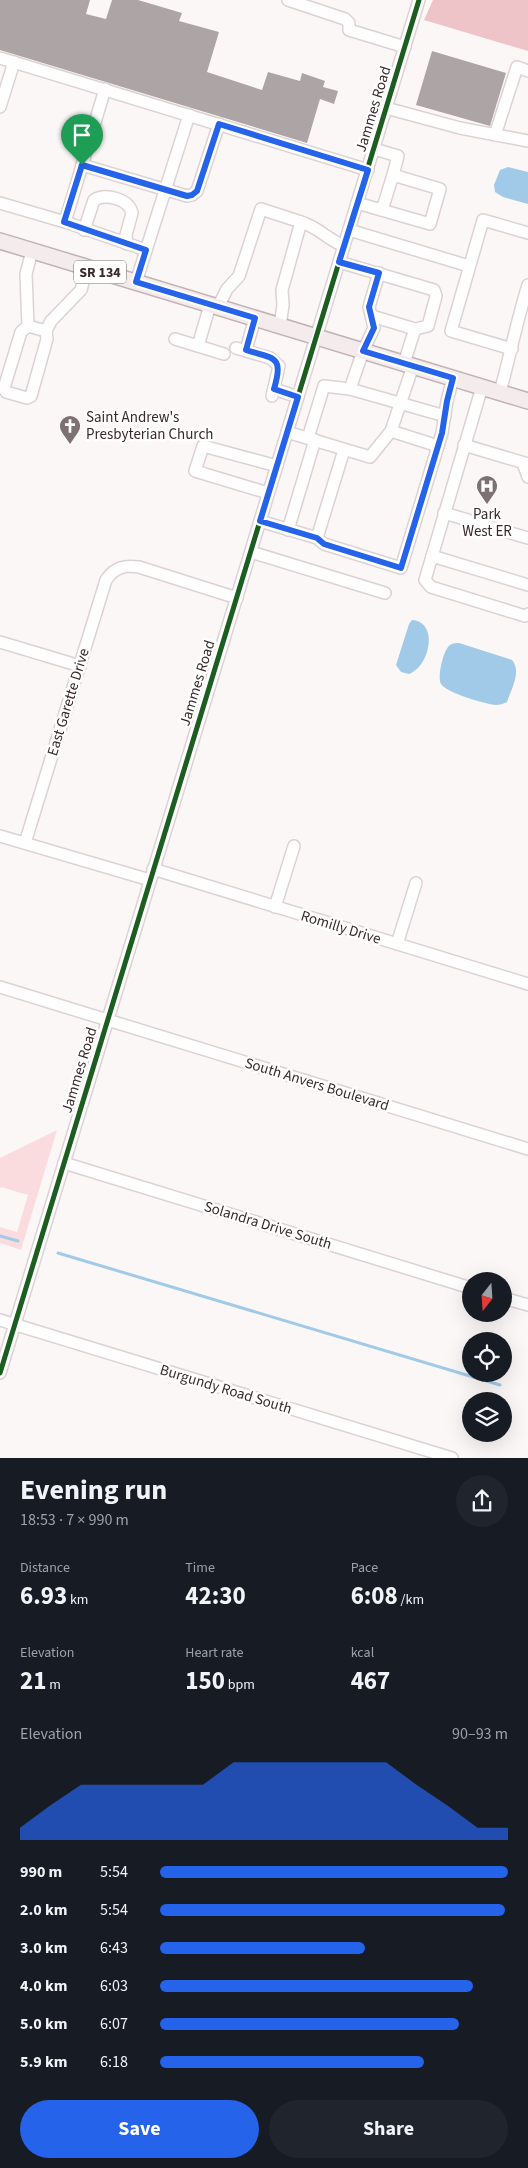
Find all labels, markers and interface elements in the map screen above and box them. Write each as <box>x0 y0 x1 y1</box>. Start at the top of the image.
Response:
street label: Jammes Road <box>350 64 396 155</box>
pin <box>61 114 103 165</box>
icon: arrive <box>68 121 96 149</box>
road number: SR 134 <box>74 260 126 284</box>
place label: Saint Andrew's Presbyterian Church <box>86 407 213 445</box>
church icon: Saint Andrew's Presbyterian Church <box>58 414 82 445</box>
hospital icon: Park West ER <box>475 474 499 505</box>
place label: Park West ER <box>462 504 512 542</box>
street label: Jammes Road <box>174 638 220 729</box>
street label: East Garette Drive <box>42 646 95 758</box>
street label: Romilly Drive <box>298 905 384 950</box>
street label: Jammes Road <box>56 1025 102 1116</box>
street label: South Anvers Boulevard <box>242 1053 392 1116</box>
street label: Solandra Drive South <box>201 1196 334 1255</box>
north arrow <box>462 1272 512 1322</box>
map controls <box>462 1272 512 1442</box>
button: locate <box>462 1332 512 1382</box>
street label: Burgundy Road South <box>157 1359 294 1420</box>
button: layers <box>462 1392 512 1442</box>
text: Evening run <box>20 1470 167 1510</box>
button: share <box>456 1475 508 1527</box>
text: 18:53 · 7 × 990 m <box>20 1509 129 1531</box>
text: Distance <box>20 1558 70 1578</box>
text: Time <box>185 1558 215 1578</box>
text: Pace <box>351 1558 378 1578</box>
text: 6.93 <box>20 1578 67 1614</box>
text: 42:30 <box>185 1578 246 1614</box>
text: 6:08 <box>351 1578 398 1614</box>
text: km <box>67 1590 88 1610</box>
text: /km <box>398 1590 424 1610</box>
text: Elevation <box>20 1643 75 1663</box>
text: Heart rate <box>185 1643 244 1663</box>
text: kcal <box>351 1643 374 1663</box>
text: 21 <box>20 1663 46 1699</box>
text: 150 <box>185 1663 225 1699</box>
text: 467 <box>351 1663 390 1699</box>
text: m <box>46 1675 61 1695</box>
text: bpm <box>225 1675 255 1695</box>
text: Elevation <box>20 1723 82 1745</box>
text: 90–93 m <box>452 1723 508 1745</box>
text: 990 m <box>20 1861 62 1883</box>
text: 5:54 <box>100 1861 128 1883</box>
text: 2.0 km <box>20 1899 67 1921</box>
text: 5:54 <box>100 1899 128 1921</box>
text: 3.0 km <box>20 1937 67 1959</box>
text: 6:43 <box>100 1937 128 1959</box>
text: 4.0 km <box>20 1975 67 1997</box>
text: 6:03 <box>100 1975 128 1997</box>
text: 5.0 km <box>20 2013 67 2035</box>
text: 6:07 <box>100 2013 128 2035</box>
text: 5.9 km <box>20 2051 67 2073</box>
text: 6:18 <box>100 2051 128 2073</box>
button: Save <box>20 2100 259 2158</box>
button: Share <box>269 2100 508 2158</box>

